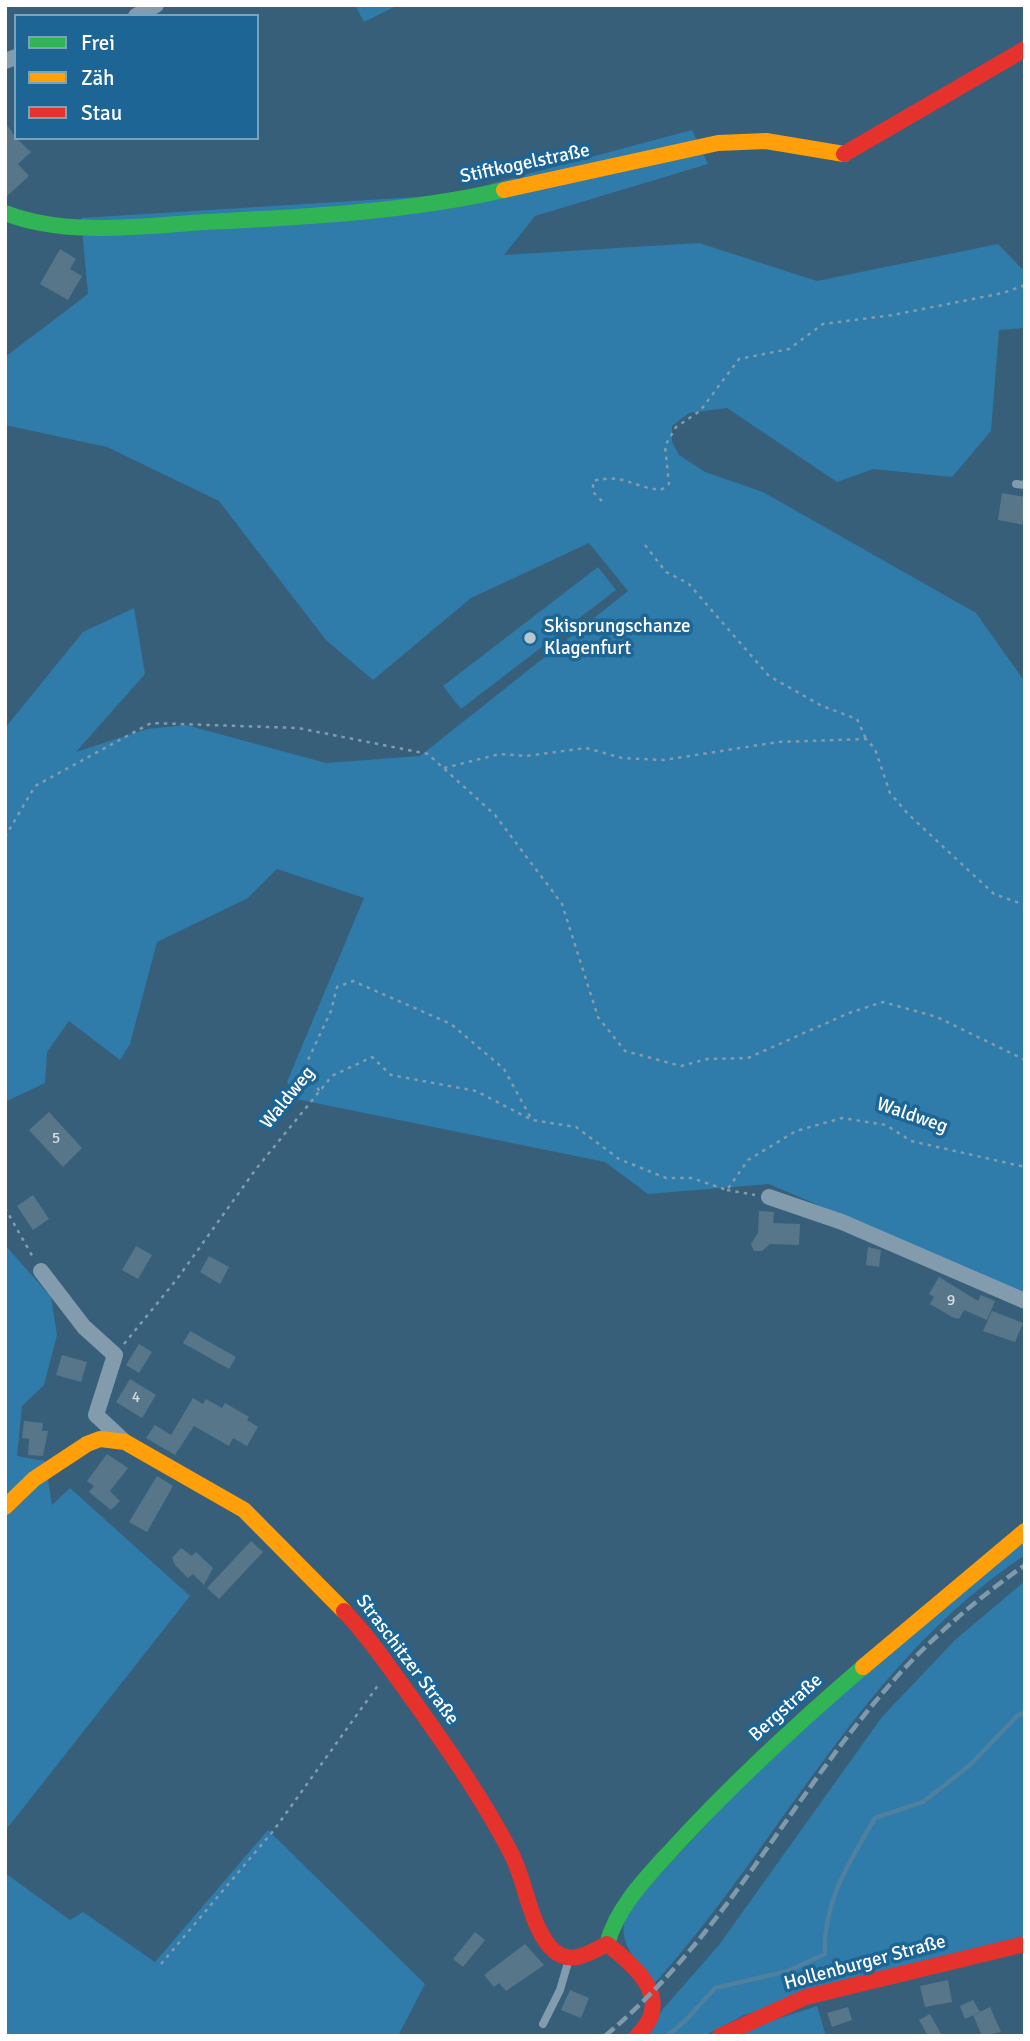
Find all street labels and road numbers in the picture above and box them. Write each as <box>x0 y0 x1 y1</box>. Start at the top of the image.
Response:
street label: Stiftkogelstraße <box>458 139 592 189</box>
street label: Waldweg <box>256 1062 320 1134</box>
street label: Waldweg <box>873 1093 951 1139</box>
street label: Straschitzer Straße <box>351 1590 463 1730</box>
street label: Bergstraße <box>745 1669 827 1747</box>
street label: Hollenburger Straße <box>782 1930 948 1996</box>

